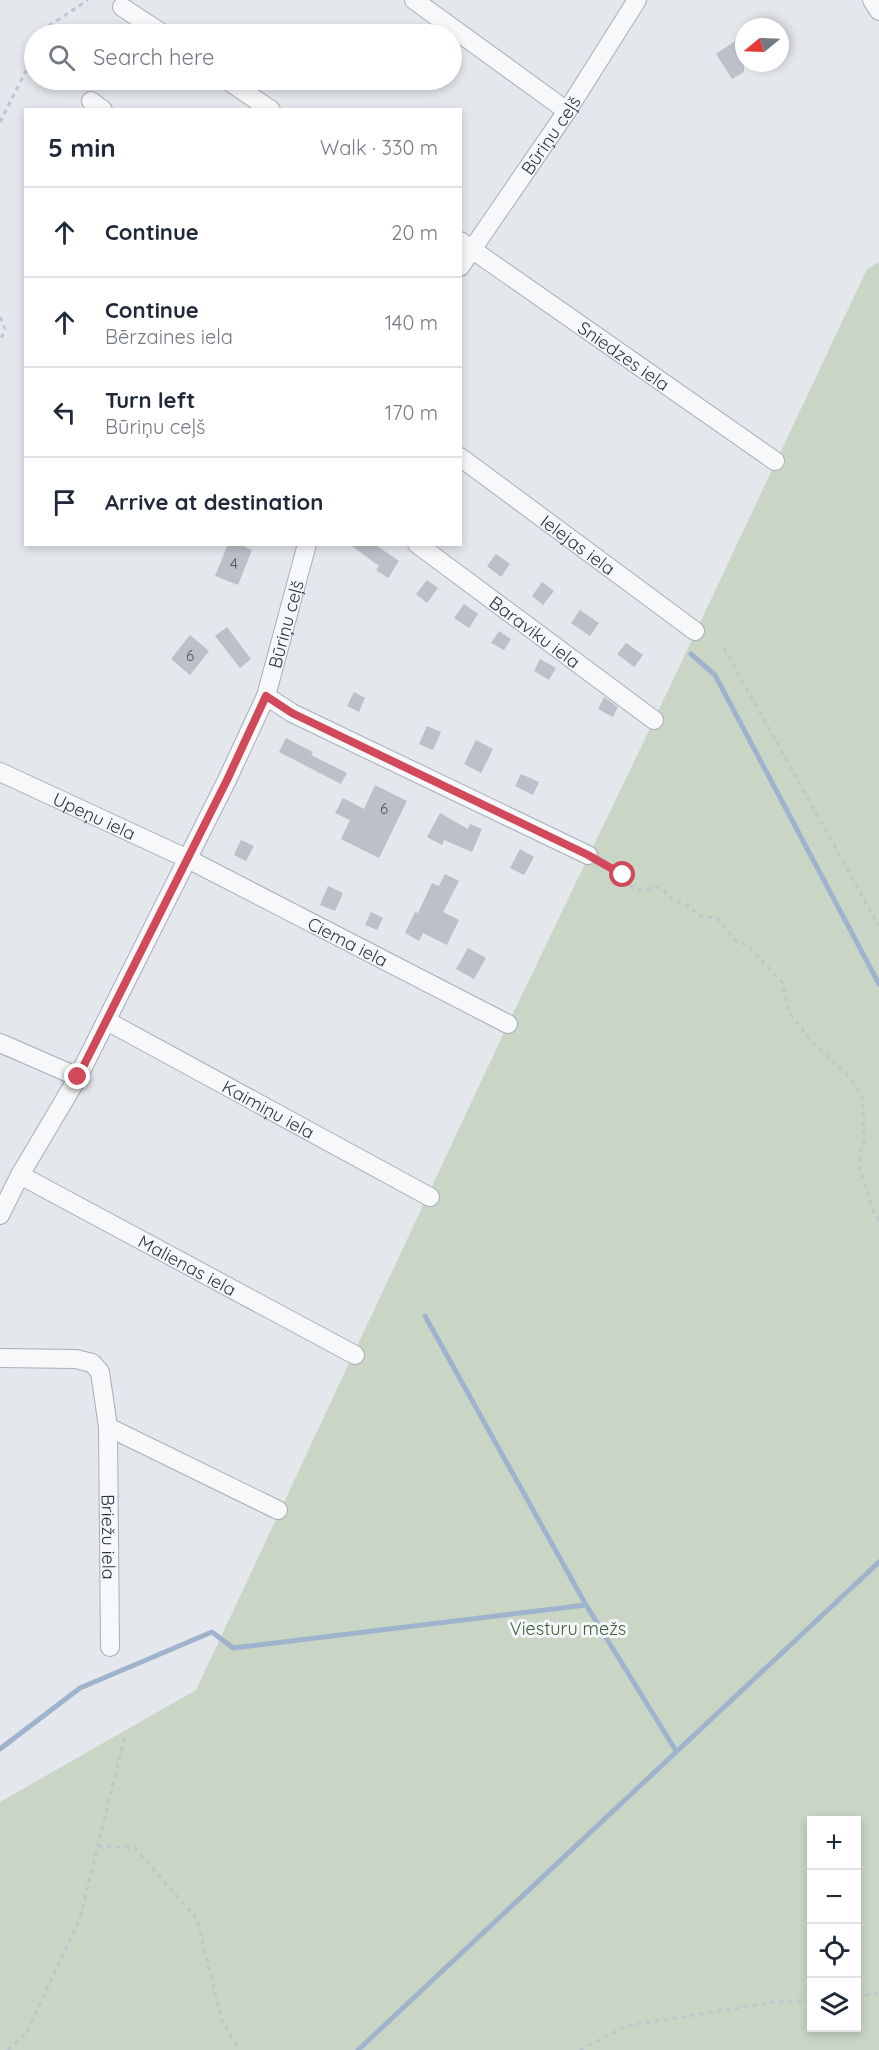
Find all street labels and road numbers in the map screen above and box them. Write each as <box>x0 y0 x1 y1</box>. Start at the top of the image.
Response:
street label: Būriņu ceļš <box>515 91 585 179</box>
street label: Sniedzes iela <box>574 316 674 395</box>
street label: Ielejas iela <box>536 509 620 580</box>
street label: Būriņu ceļš <box>263 577 308 671</box>
street label: Baraviku iela <box>485 590 585 673</box>
street label: Upeņu iela <box>49 787 139 845</box>
street label: Ciema iela <box>304 911 392 972</box>
street label: Kaimiņu iela <box>218 1075 319 1144</box>
street label: Malienas iela <box>134 1229 240 1301</box>
street label: Briežu iela <box>97 1494 121 1580</box>

